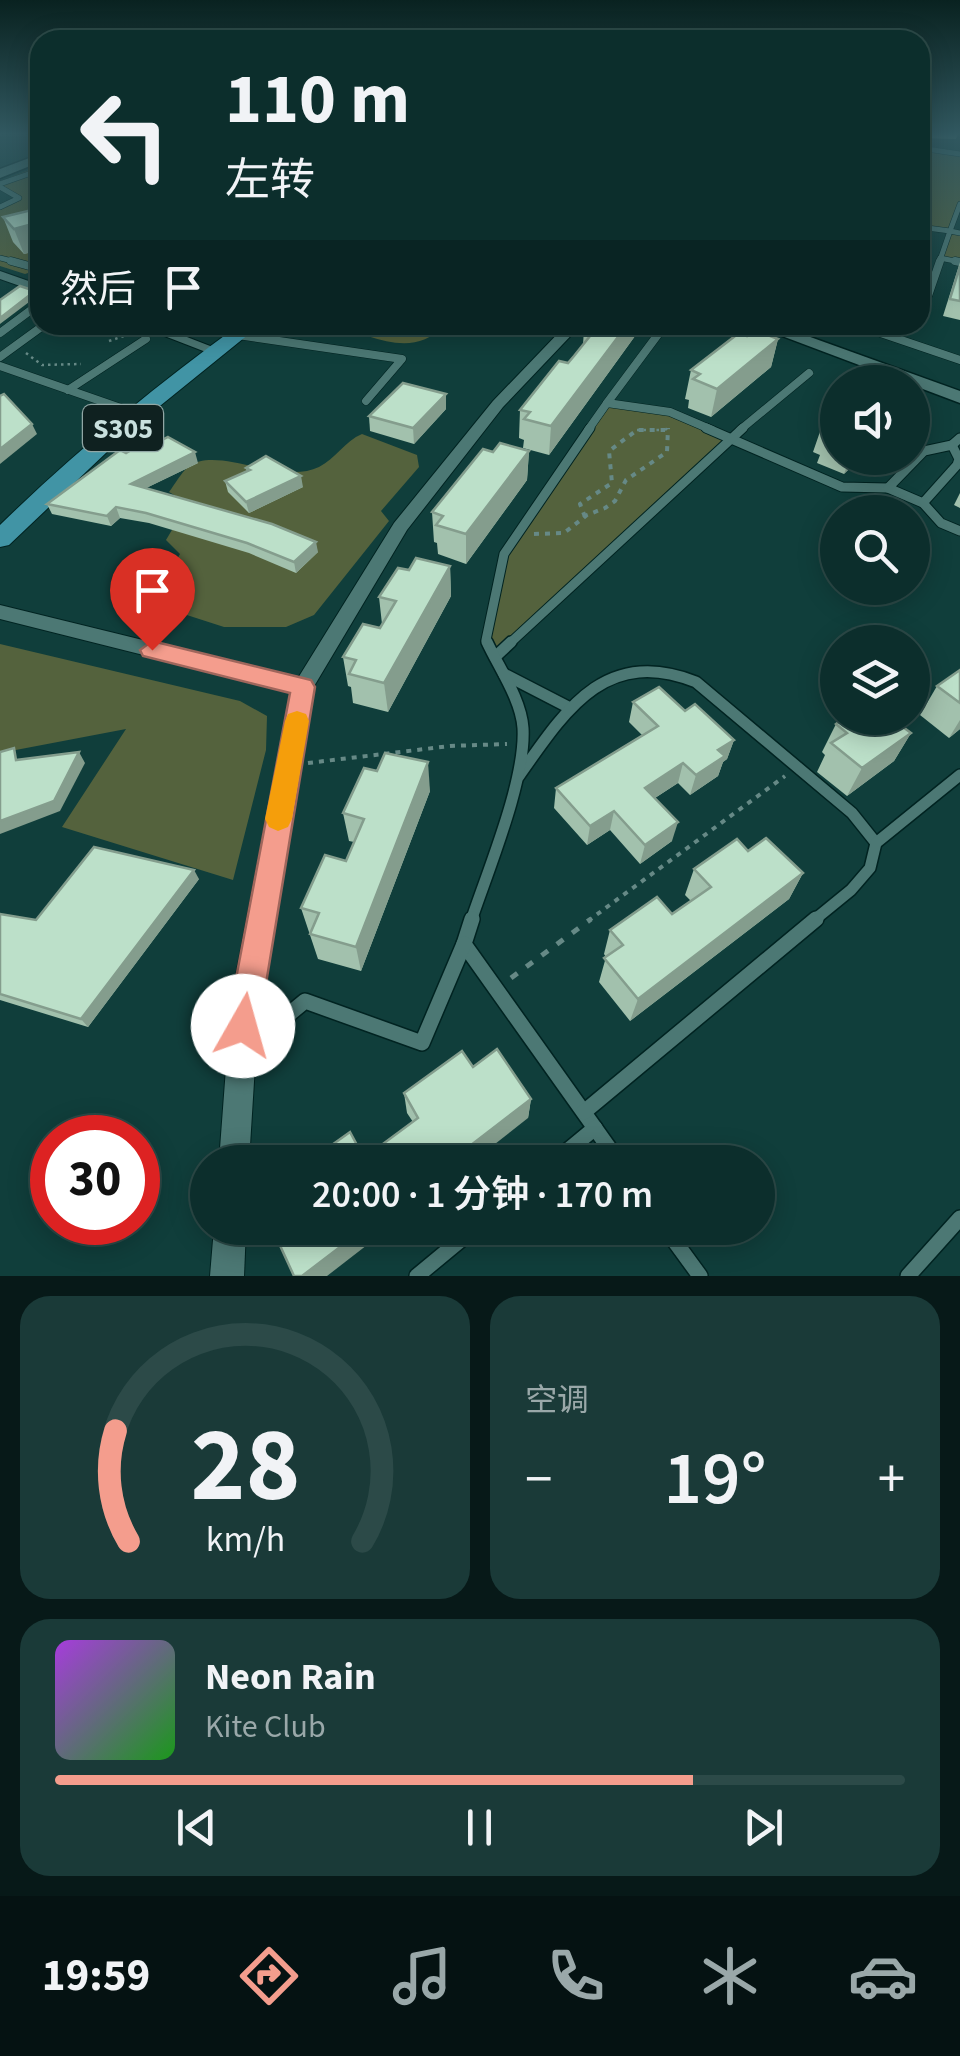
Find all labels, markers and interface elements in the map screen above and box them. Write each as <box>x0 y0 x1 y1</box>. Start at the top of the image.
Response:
text: 110 m <box>225 50 410 150</box>
icon: left <box>60 70 190 200</box>
text: 左转 <box>225 149 315 213</box>
icon: arrive <box>156 260 211 315</box>
text: 然后 <box>60 263 136 317</box>
map controls <box>820 365 930 735</box>
button: sound <box>820 365 930 475</box>
road number: S305 <box>83 405 163 451</box>
button: search <box>820 495 930 605</box>
pin <box>110 548 195 651</box>
icon: arrive <box>125 563 180 618</box>
button: layers <box>820 625 930 735</box>
position arrow <box>191 974 295 1078</box>
speed limit sign: 30 <box>30 1115 160 1245</box>
text: 20:00 · 1 分钟 · 170 m <box>312 1168 653 1222</box>
text: 空调 <box>525 1378 589 1424</box>
text: 28 <box>190 1393 300 1541</box>
text: 19° <box>663 1426 767 1533</box>
text: − <box>525 1441 552 1519</box>
text: + <box>878 1441 905 1519</box>
text: km/h <box>205 1514 285 1565</box>
text: Neon Rain <box>205 1650 376 1704</box>
text: Kite Club <box>205 1704 326 1750</box>
icon: previous <box>169 1800 224 1855</box>
icon: pause <box>452 1800 507 1855</box>
icon: next <box>736 1800 791 1855</box>
icon: directions <box>234 1941 304 2011</box>
icon: music <box>387 1941 457 2011</box>
icon: phone <box>541 1941 611 2011</box>
icon: climate <box>695 1941 765 2011</box>
icon: car <box>848 1941 918 2011</box>
text: 19:59 <box>42 1944 150 2008</box>

